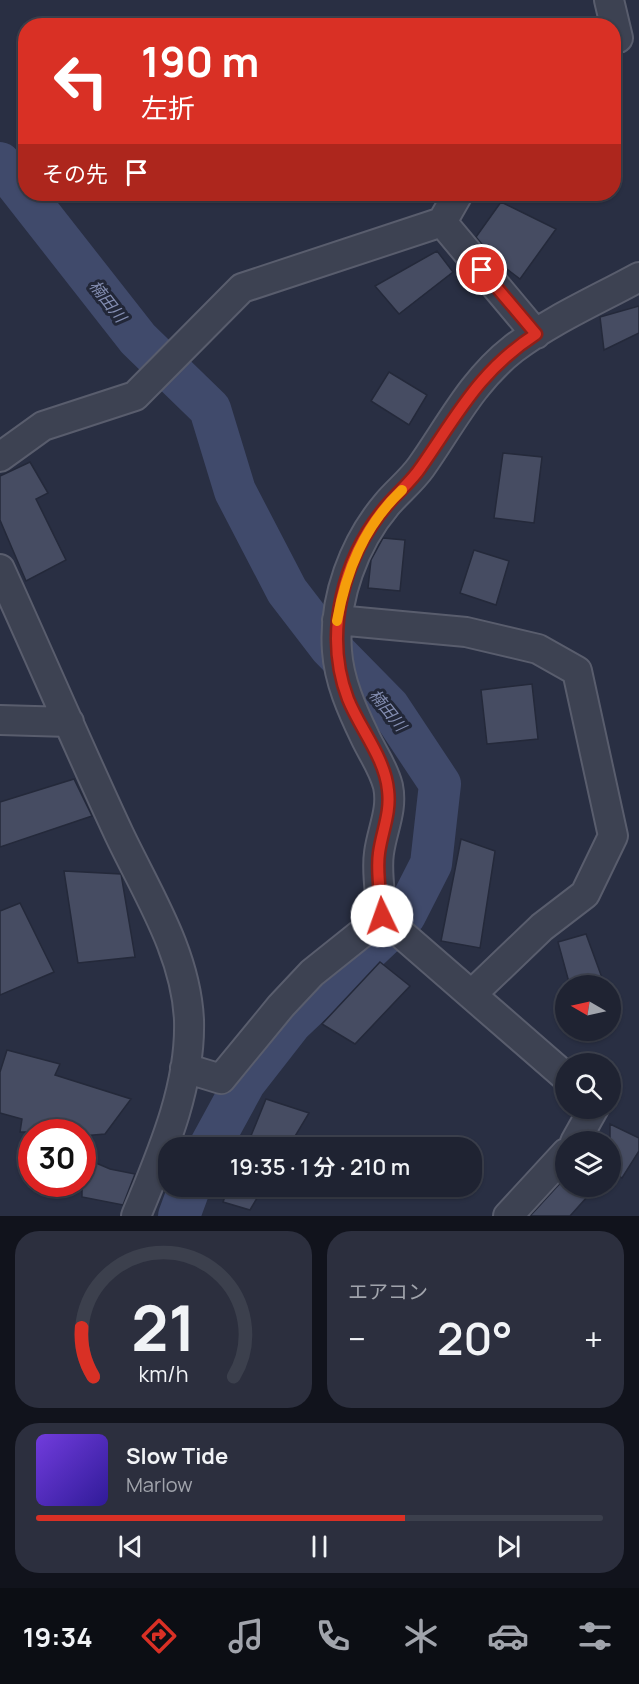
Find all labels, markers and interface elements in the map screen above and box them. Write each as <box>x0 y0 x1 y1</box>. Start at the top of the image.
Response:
text: 190 m <box>141 32 259 90</box>
icon: left <box>42 42 120 120</box>
text: 左折 <box>141 89 195 126</box>
icon: arrive <box>120 156 153 189</box>
text: その先 <box>42 159 108 189</box>
pin <box>456 244 507 295</box>
icon: arrive <box>465 253 498 286</box>
water label: 楠田川 <box>85 275 133 328</box>
water label: 楠田川 <box>364 684 413 737</box>
position arrow <box>350 884 414 948</box>
north arrow <box>555 975 621 1041</box>
map controls <box>555 975 621 1197</box>
button: search <box>555 1053 621 1119</box>
speed limit sign: 30 <box>18 1119 96 1197</box>
button: layers <box>555 1131 621 1197</box>
text: 19:35 · 1 分 · 210 m <box>230 1152 410 1182</box>
text: エアコン <box>348 1278 428 1305</box>
text: 21 <box>131 1284 196 1370</box>
text: 20° <box>437 1307 513 1369</box>
text: − <box>348 1316 366 1361</box>
text: + <box>584 1316 603 1361</box>
text: km/h <box>139 1359 188 1388</box>
text: Slow Tide <box>126 1441 228 1471</box>
text: Marlow <box>126 1471 193 1498</box>
icon: previous <box>114 1530 147 1563</box>
icon: pause <box>303 1530 336 1563</box>
icon: next <box>492 1530 525 1563</box>
icon: directions <box>138 1615 180 1657</box>
icon: music <box>225 1615 267 1657</box>
icon: phone <box>312 1615 354 1657</box>
icon: climate <box>400 1615 442 1657</box>
icon: car <box>487 1615 529 1657</box>
icon: filters <box>574 1615 616 1657</box>
text: 19:34 <box>23 1618 93 1655</box>

